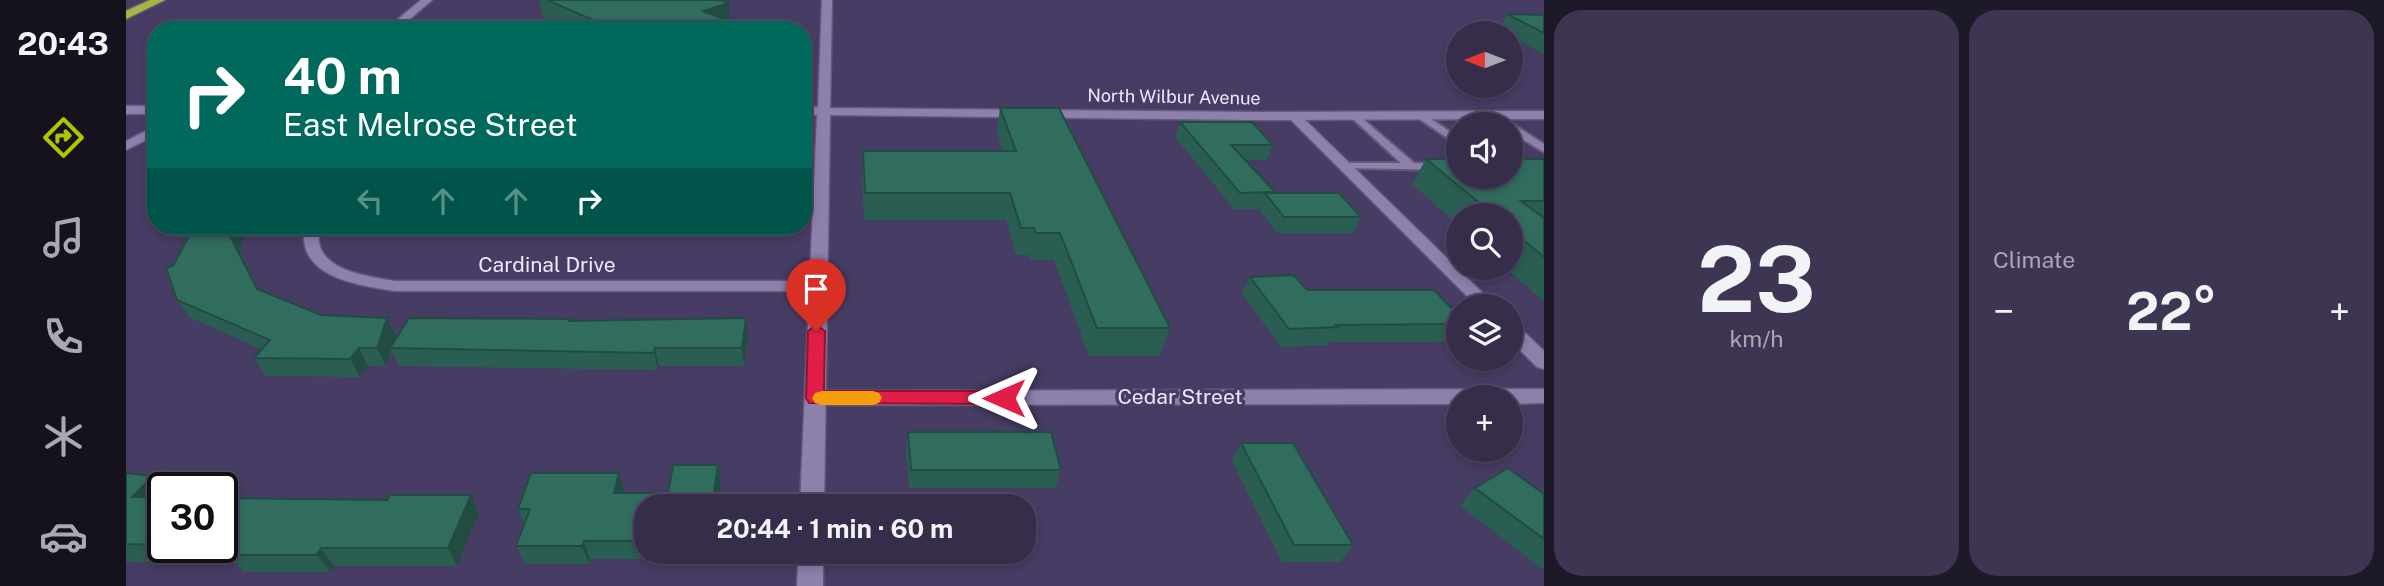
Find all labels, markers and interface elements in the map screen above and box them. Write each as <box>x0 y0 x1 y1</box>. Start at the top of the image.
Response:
north arrow <box>1446 21 1522 98</box>
map controls <box>1446 21 1523 462</box>
text: 20:43 <box>17 25 109 62</box>
text: 40 m <box>283 47 402 105</box>
icon: right <box>168 49 259 140</box>
street label: North Wilbur Avenue <box>1087 84 1261 109</box>
text: East Melrose Street <box>283 106 578 143</box>
button: sound <box>1446 112 1523 189</box>
icon: directions <box>39 113 88 162</box>
icon: left <box>351 182 389 220</box>
icon: ahead <box>424 182 462 220</box>
icon: ahead <box>497 182 535 220</box>
icon: right <box>570 182 608 220</box>
button: search <box>1446 203 1523 280</box>
icon: music <box>39 213 88 262</box>
text: 23 <box>1697 226 1816 332</box>
text: Climate <box>1993 246 2075 273</box>
street label: Cardinal Drive <box>478 252 616 277</box>
pin <box>786 259 846 331</box>
icon: arrive <box>797 270 835 308</box>
text: 22° <box>2126 281 2217 342</box>
text: − <box>1993 289 2014 334</box>
text: + <box>2329 289 2350 334</box>
button: layers <box>1446 294 1523 371</box>
icon: phone <box>39 312 88 361</box>
text: km/h <box>1729 325 1784 352</box>
position arrow <box>967 361 1041 435</box>
street label: Cedar Street <box>1117 384 1243 409</box>
button: + <box>1446 385 1523 462</box>
icon: climate <box>39 412 88 461</box>
speed limit sign: 30 <box>147 472 238 563</box>
icon: car <box>39 512 88 561</box>
text: 20:44 · 1 min · 60 m <box>717 513 953 544</box>

